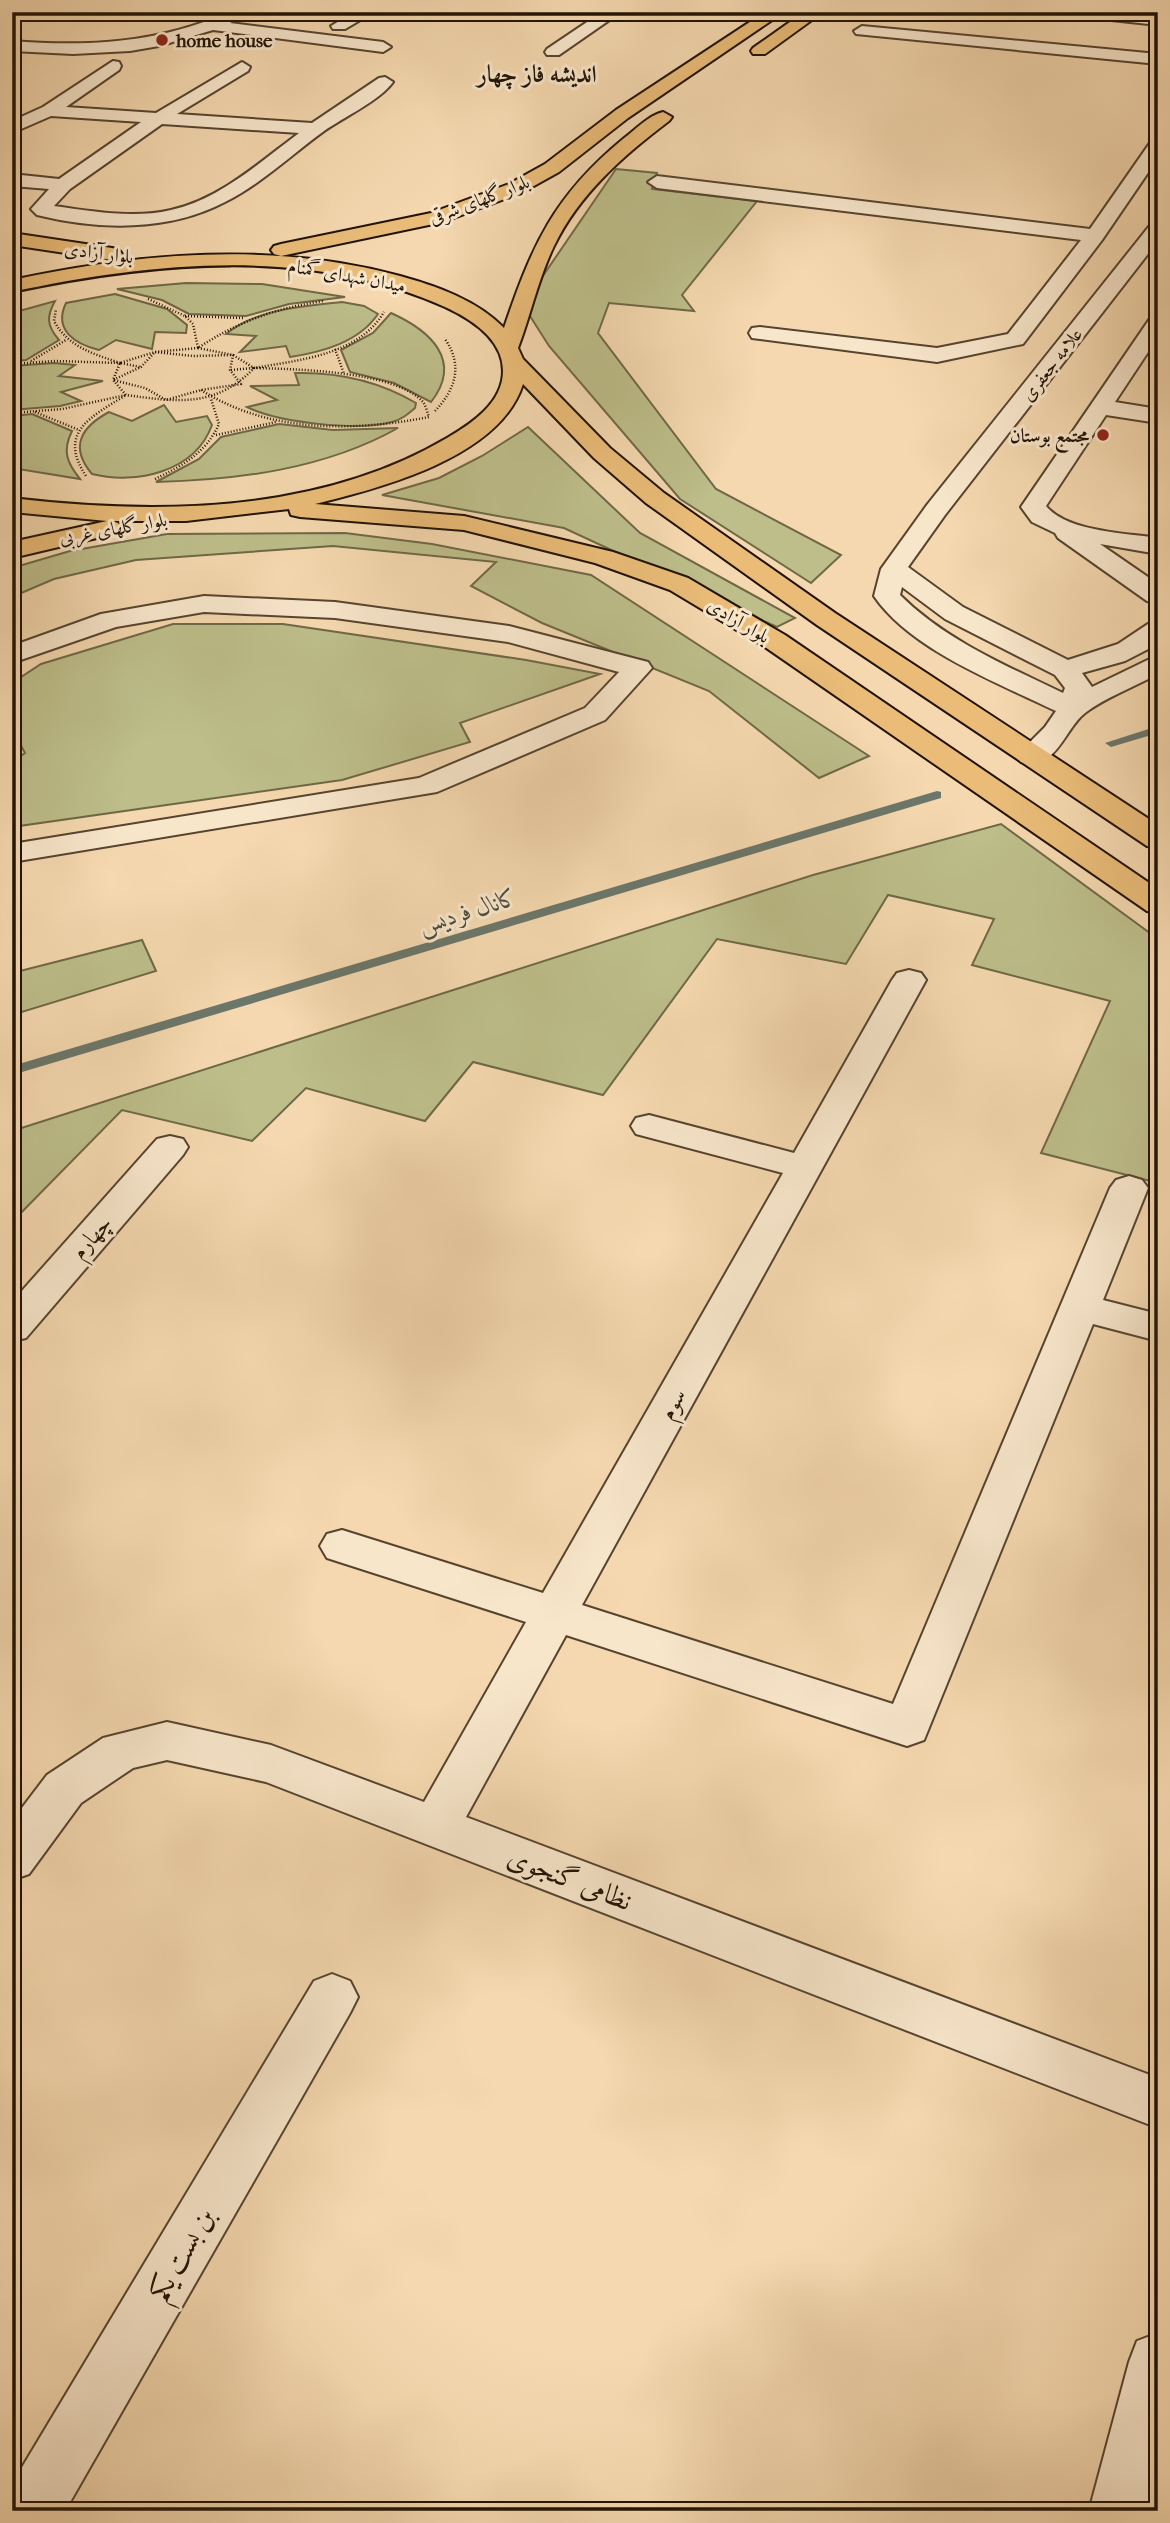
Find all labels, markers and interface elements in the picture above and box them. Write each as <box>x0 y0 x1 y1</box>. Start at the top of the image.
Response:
place label: home house <box>175 30 273 52</box>
marker: home house <box>154 32 170 48</box>
district label: اندیشه فاز چهار <box>474 60 597 90</box>
street label: بلوار گلهای شرقی <box>426 170 533 230</box>
street label: بلوار آزادی <box>63 238 135 268</box>
street label: میدان شهدای گمنام <box>285 254 407 302</box>
street label: علامه جعفری <box>1016 324 1088 406</box>
place label: مجتمع بوستان <box>1010 425 1089 453</box>
marker: مجتمع بوستان <box>1095 427 1111 443</box>
street label: بلوار گلهای غربی <box>57 508 169 552</box>
street label: بلوار آزادی <box>703 594 774 648</box>
water label: کانال فردیس <box>415 883 522 941</box>
street label: چهارم <box>65 1210 122 1269</box>
street label: سوم <box>653 1384 697 1427</box>
street label: نظامی گنجوی <box>503 1840 637 1918</box>
street label: بن بست یکم <box>142 2202 230 2312</box>

